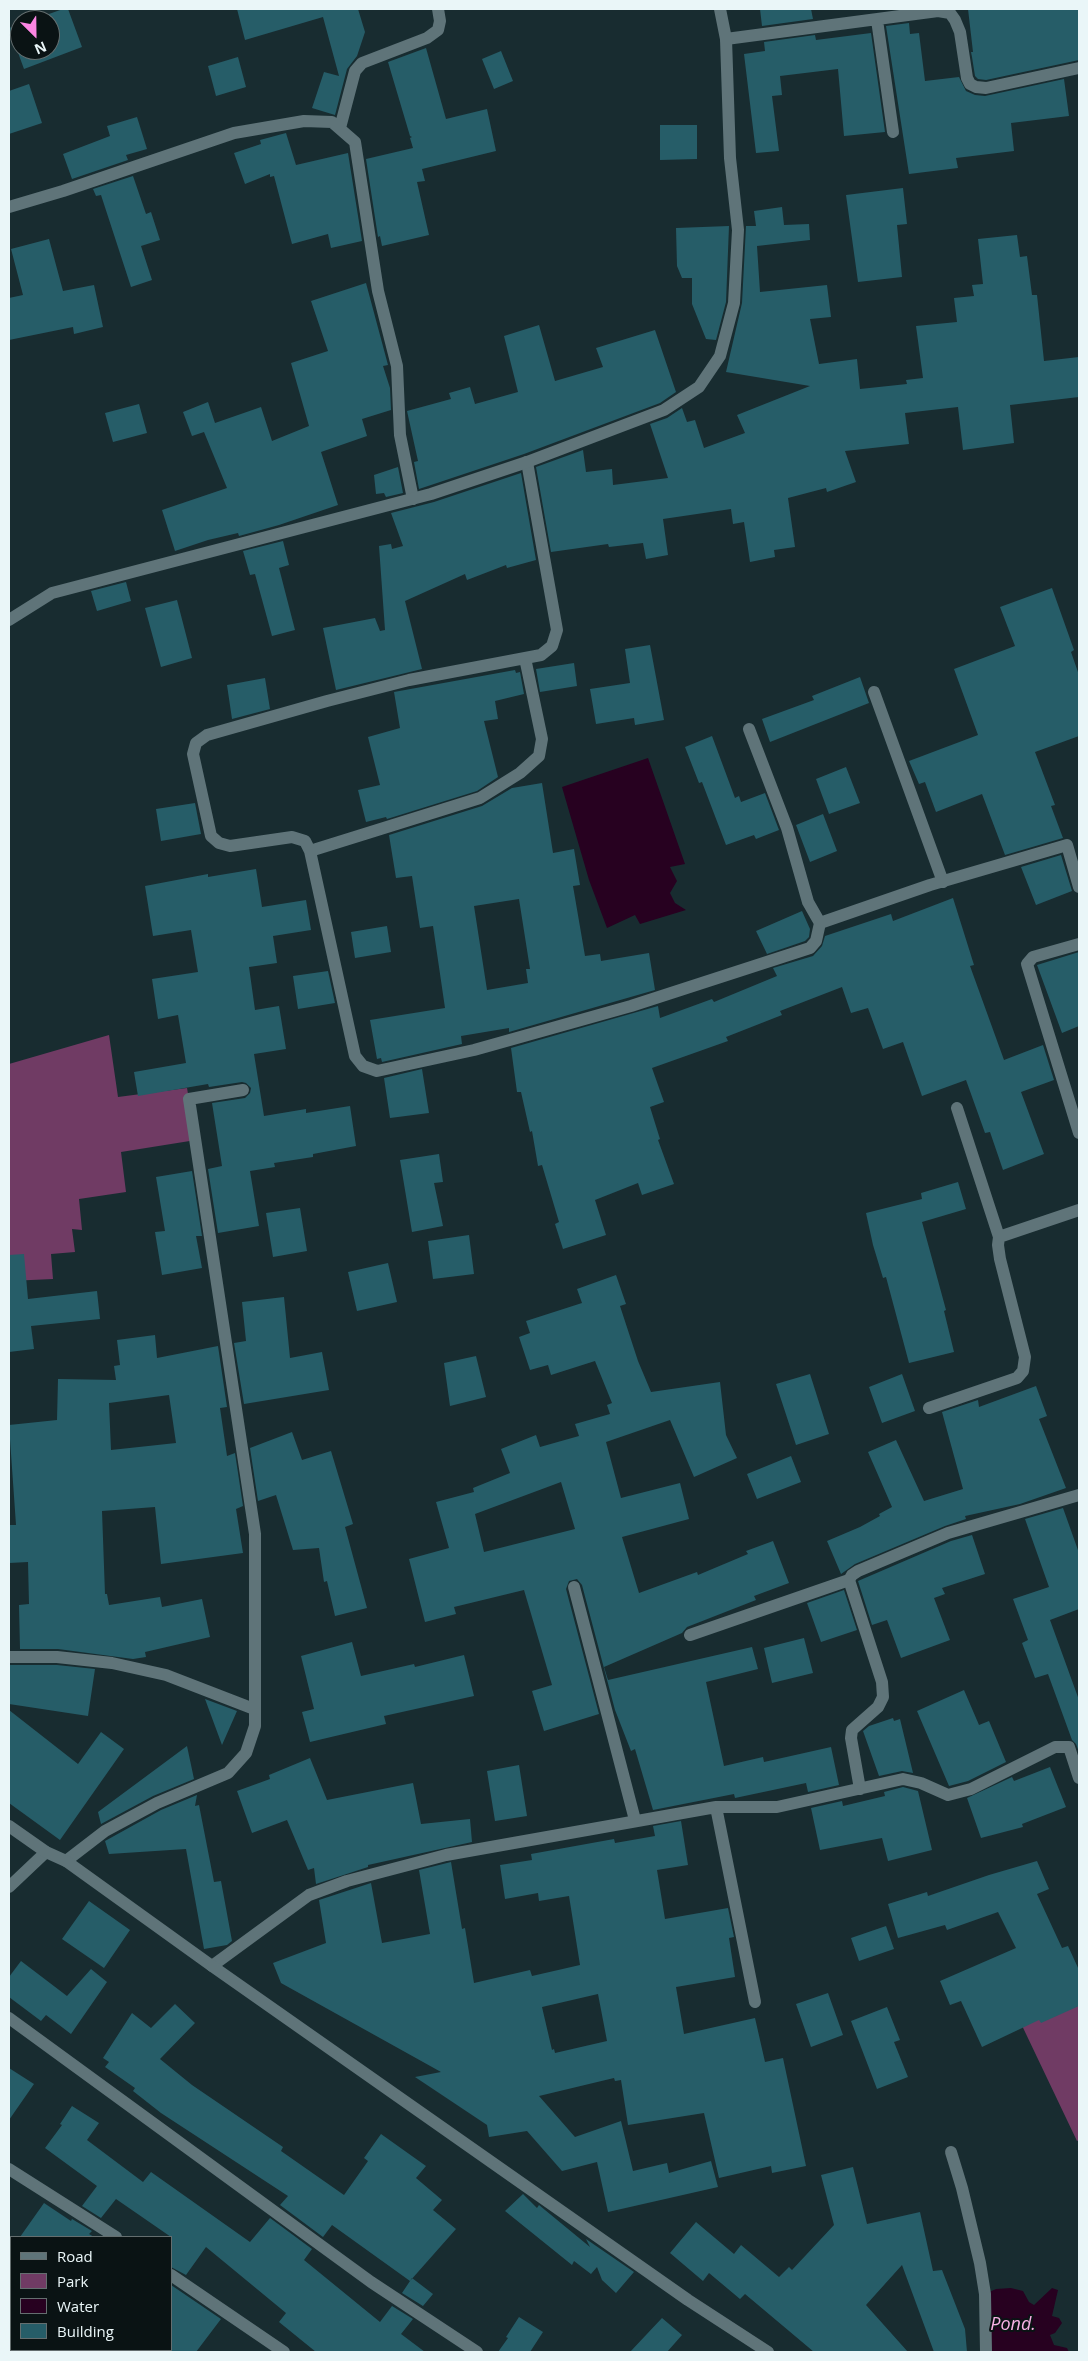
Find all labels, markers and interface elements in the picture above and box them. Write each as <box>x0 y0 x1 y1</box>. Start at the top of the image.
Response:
north arrow <box>10 10 60 60</box>
text: N <box>32 37 50 59</box>
legend <box>10 2236 172 2351</box>
text: Road <box>57 2246 93 2266</box>
text: Park <box>57 2271 88 2291</box>
text: Water <box>57 2296 99 2316</box>
water label: Pond. <box>990 2314 1036 2336</box>
text: Building <box>57 2321 114 2341</box>

